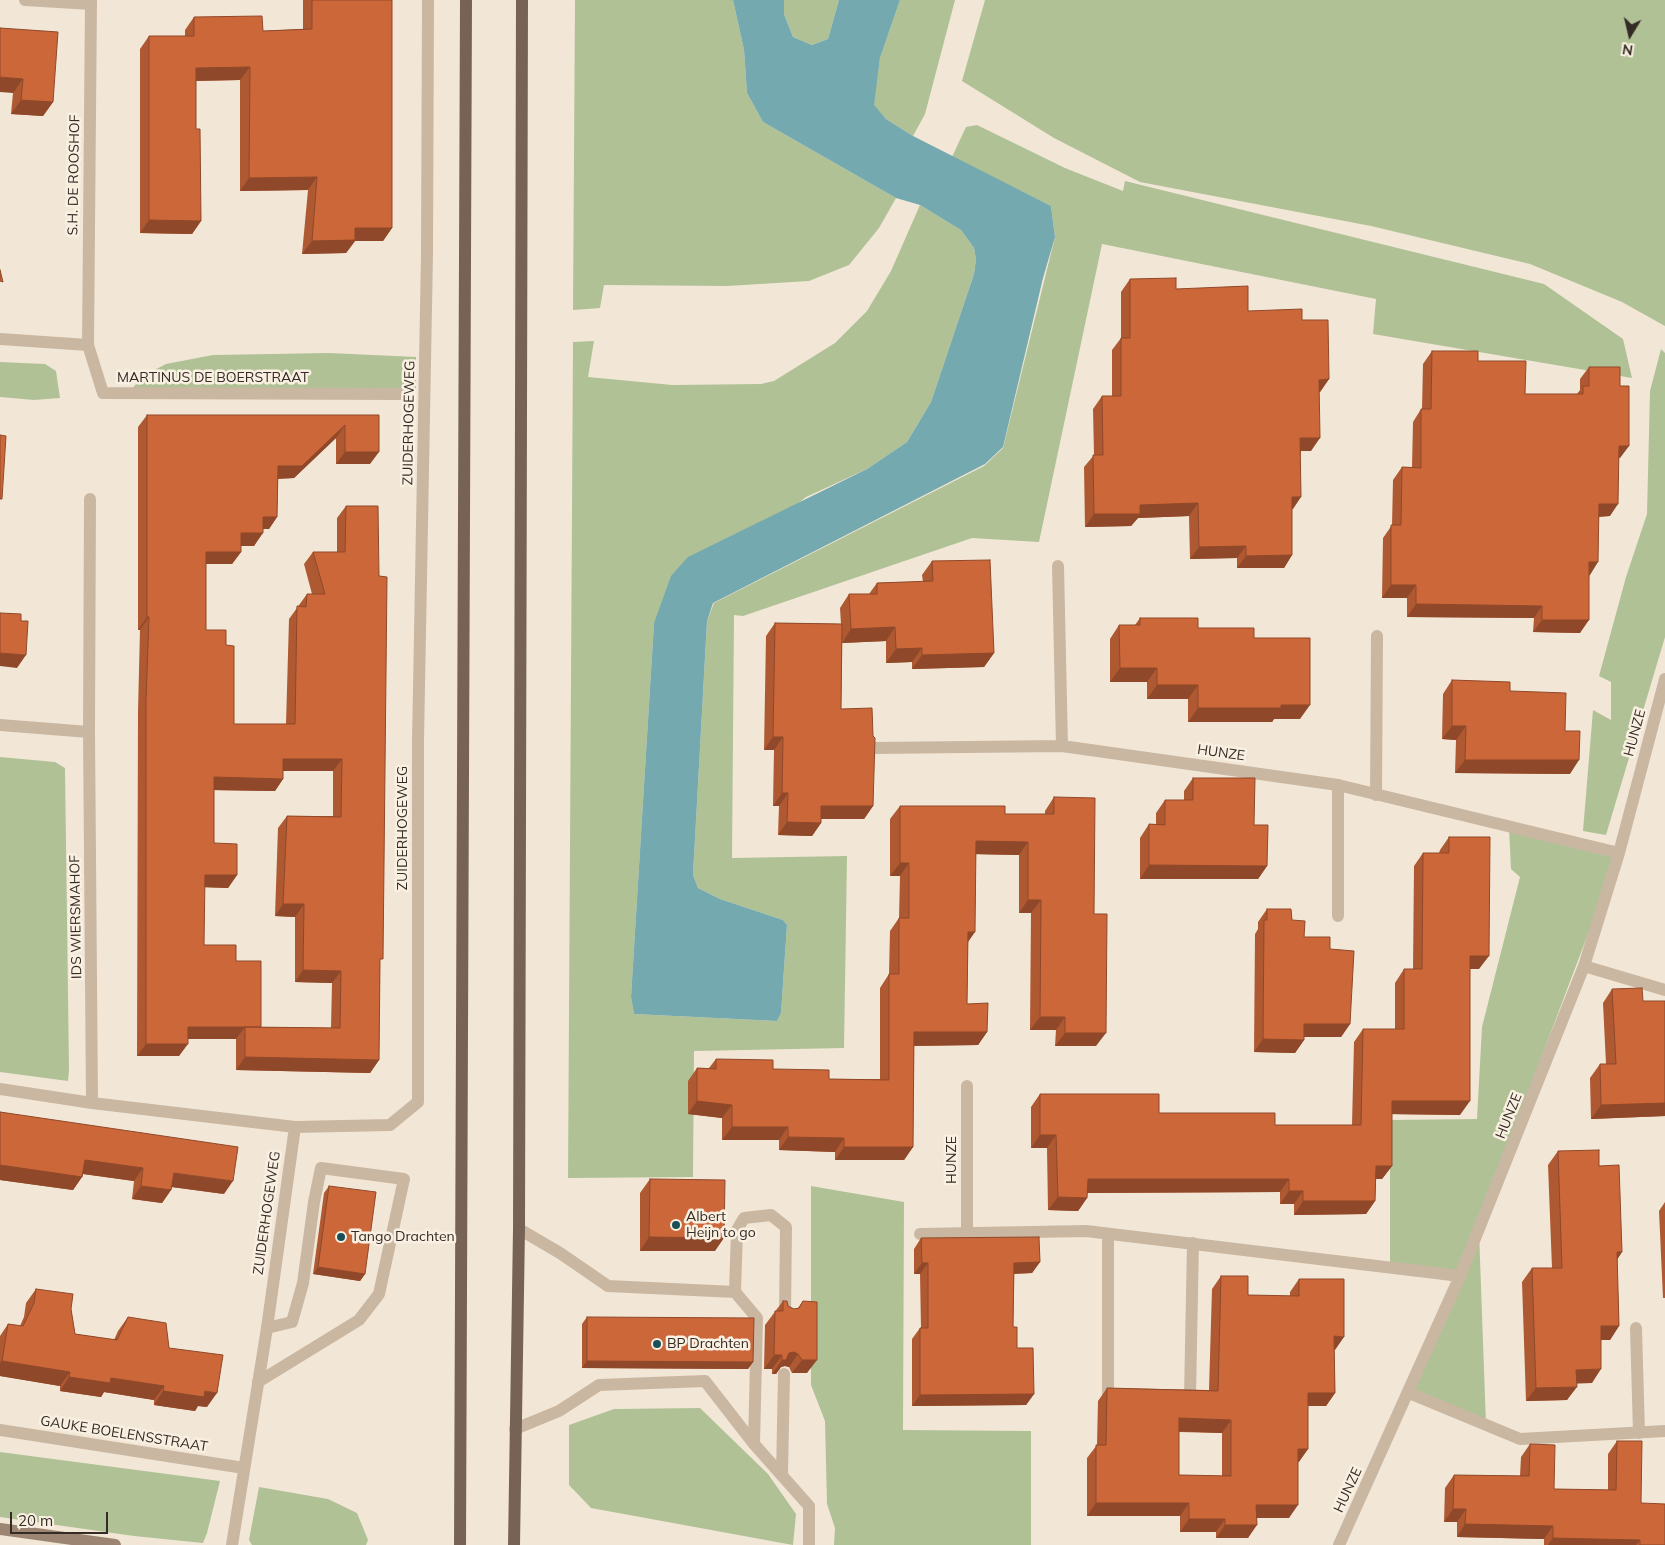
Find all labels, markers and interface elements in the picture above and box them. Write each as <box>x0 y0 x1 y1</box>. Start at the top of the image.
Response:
north arrow <box>1605 10 1655 60</box>
text: N <box>1621 40 1634 60</box>
street label: S.H. DE ROOSHOF <box>65 114 83 236</box>
street label: ZUIDERHOGEWEG <box>400 361 418 485</box>
street label: MARTINUS DE BOERSTRAAT <box>117 370 309 386</box>
street label: HUNZE <box>1621 708 1649 758</box>
street label: HUNZE <box>1196 741 1246 765</box>
street label: ZUIDERHOGEWEG <box>395 766 411 890</box>
street label: IDS WIERSMAHOF <box>67 855 85 979</box>
street label: HUNZE <box>1492 1091 1526 1141</box>
street label: HUNZE <box>944 1136 960 1184</box>
street label: ZUIDERHOGEWEG <box>250 1150 284 1276</box>
place label: Albert Heijn to go <box>686 1209 756 1242</box>
marker: Albert Heijn to go <box>670 1219 682 1231</box>
place label: Tango Drachten <box>351 1229 455 1245</box>
marker: Tango Drachten <box>335 1231 347 1243</box>
place label: BP Drachten <box>667 1336 749 1352</box>
marker: BP Drachten <box>651 1338 663 1350</box>
street label: GAUKE BOELENSSTRAAT <box>39 1412 209 1456</box>
street label: HUNZE <box>1330 1465 1366 1515</box>
scale bar <box>12 1502 110 1534</box>
text: 20 m <box>18 1511 53 1530</box>

